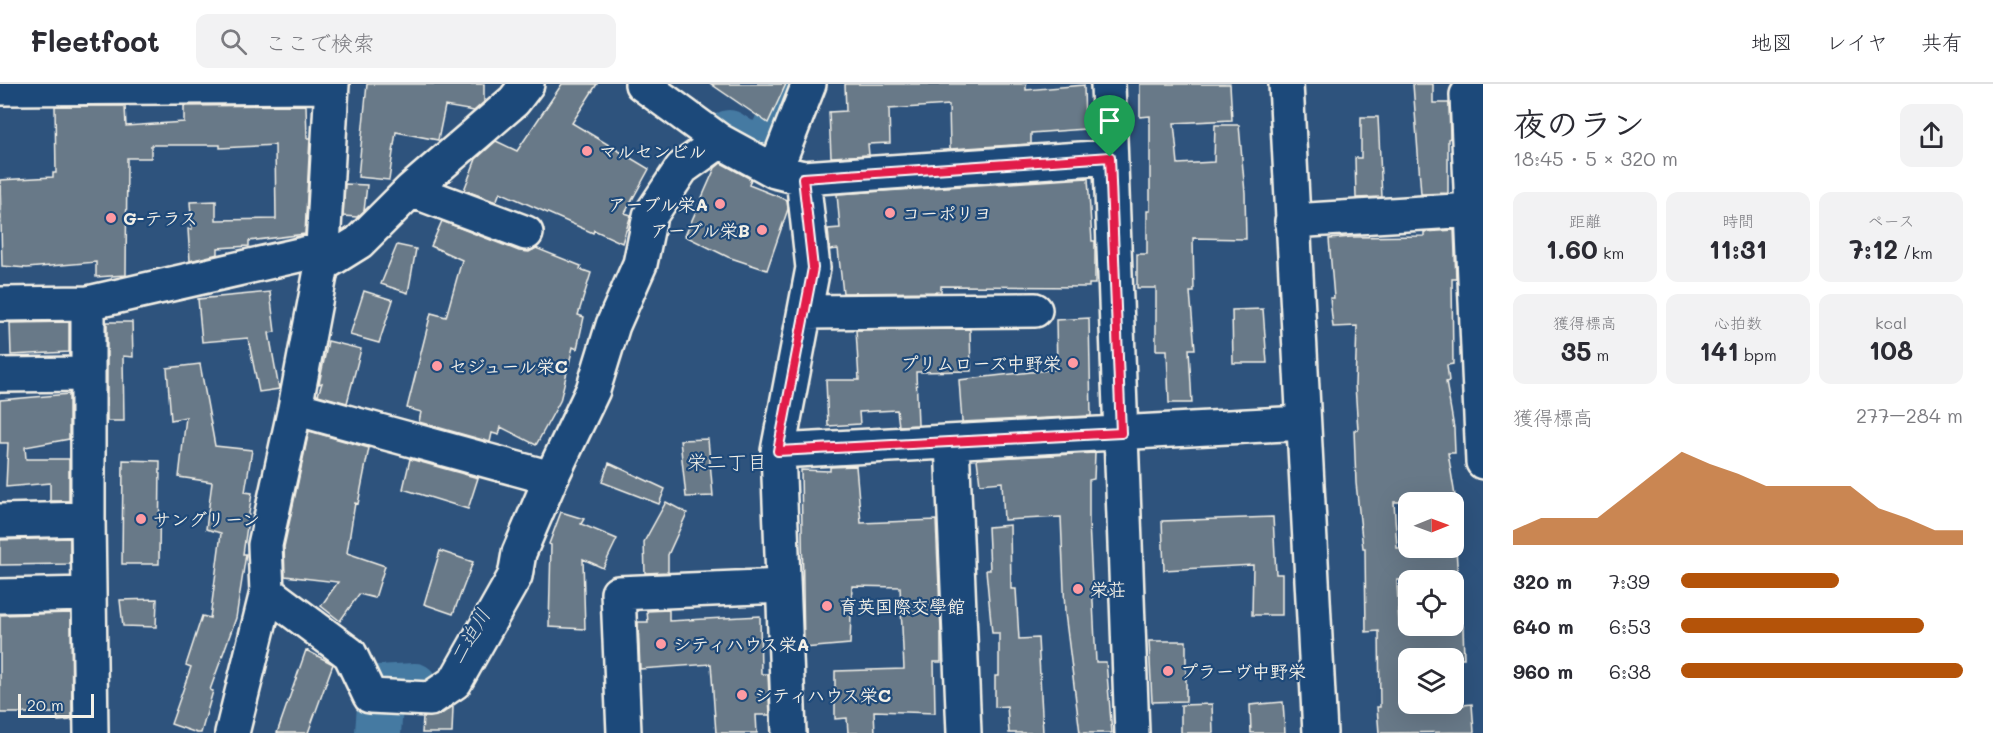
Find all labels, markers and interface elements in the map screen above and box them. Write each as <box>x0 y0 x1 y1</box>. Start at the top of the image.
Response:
search box <box>196 14 616 68</box>
text: Fleetfoot <box>30 23 160 59</box>
icon: search <box>217 25 250 58</box>
text: ここで検索 <box>265 28 375 57</box>
text: 地図 <box>1751 28 1793 55</box>
text: レイヤ <box>1826 28 1888 55</box>
text: 共有 <box>1921 28 1963 55</box>
pin <box>1084 95 1135 157</box>
text: 夜のラン <box>1513 101 1645 144</box>
icon: arrive <box>1093 104 1126 137</box>
button: share <box>1900 104 1963 167</box>
place label: マルセンビル <box>599 139 706 163</box>
marker: マルセンビル <box>580 144 594 158</box>
text: 18:45 · 5 × 320 m <box>1513 145 1678 171</box>
place label: アーブル栄A <box>608 192 708 216</box>
marker: アーブル栄A <box>713 197 727 211</box>
place label: コーポリヨ <box>902 201 992 225</box>
place label: G-テラス <box>123 206 198 230</box>
marker: コーポリヨ <box>883 206 897 220</box>
text: 距離 <box>1569 210 1601 231</box>
text: 時間 <box>1722 210 1754 231</box>
text: ペース <box>1867 210 1915 231</box>
marker: G-テラス <box>104 211 118 225</box>
place label: アーブル栄B <box>650 218 750 242</box>
marker: アーブル栄B <box>755 223 769 237</box>
text: 1.60 <box>1546 232 1598 266</box>
text: 11:31 <box>1709 232 1767 266</box>
text: 7:12 <box>1849 232 1898 266</box>
text: km <box>1598 242 1624 263</box>
text: /km <box>1898 242 1933 263</box>
text: 獲得標高 <box>1553 312 1617 333</box>
text: 心拍数 <box>1714 312 1762 333</box>
text: kcal <box>1875 312 1907 333</box>
text: 108 <box>1869 333 1913 367</box>
text: 35 <box>1561 334 1591 368</box>
text: 141 <box>1699 334 1739 368</box>
text: m <box>1591 344 1609 365</box>
text: bpm <box>1739 344 1777 365</box>
place label: プリムローズ中野栄 <box>900 351 1061 375</box>
place label: セジュール栄C <box>449 354 568 378</box>
marker: プリムローズ中野栄 <box>1066 356 1080 370</box>
marker: セジュール栄C <box>430 359 444 373</box>
text: 277–284 m <box>1856 402 1963 428</box>
text: 獲得標高 <box>1513 404 1593 430</box>
district label: 栄二丁目 <box>687 448 767 474</box>
north arrow <box>1398 492 1464 558</box>
map controls <box>1398 492 1464 714</box>
place label: サングリーン <box>153 507 260 531</box>
marker: サングリーン <box>134 512 148 526</box>
text: 320 m <box>1513 568 1572 594</box>
text: 7:39 <box>1609 568 1650 594</box>
button: locate <box>1398 570 1464 636</box>
place label: 栄荘 <box>1090 577 1126 601</box>
marker: 栄荘 <box>1071 582 1085 596</box>
place label: 育英国際交學館 <box>839 594 965 618</box>
marker: 育英国際交學館 <box>820 599 834 613</box>
water label: 二迫川 <box>443 604 495 668</box>
text: 640 m <box>1513 613 1574 639</box>
text: 6:53 <box>1609 613 1651 639</box>
place label: シティハウス栄A <box>673 632 809 656</box>
marker: シティハウス栄A <box>654 637 668 651</box>
button: layers <box>1398 648 1464 714</box>
text: 960 m <box>1513 658 1573 684</box>
text: 6:38 <box>1609 658 1651 684</box>
place label: プラーヴ中野栄 <box>1180 659 1306 683</box>
marker: プラーヴ中野栄 <box>1161 664 1175 678</box>
place label: シティハウス栄C <box>754 683 891 707</box>
marker: シティハウス栄C <box>735 688 749 702</box>
scale bar <box>18 691 94 718</box>
text: 20 m <box>27 694 64 715</box>

